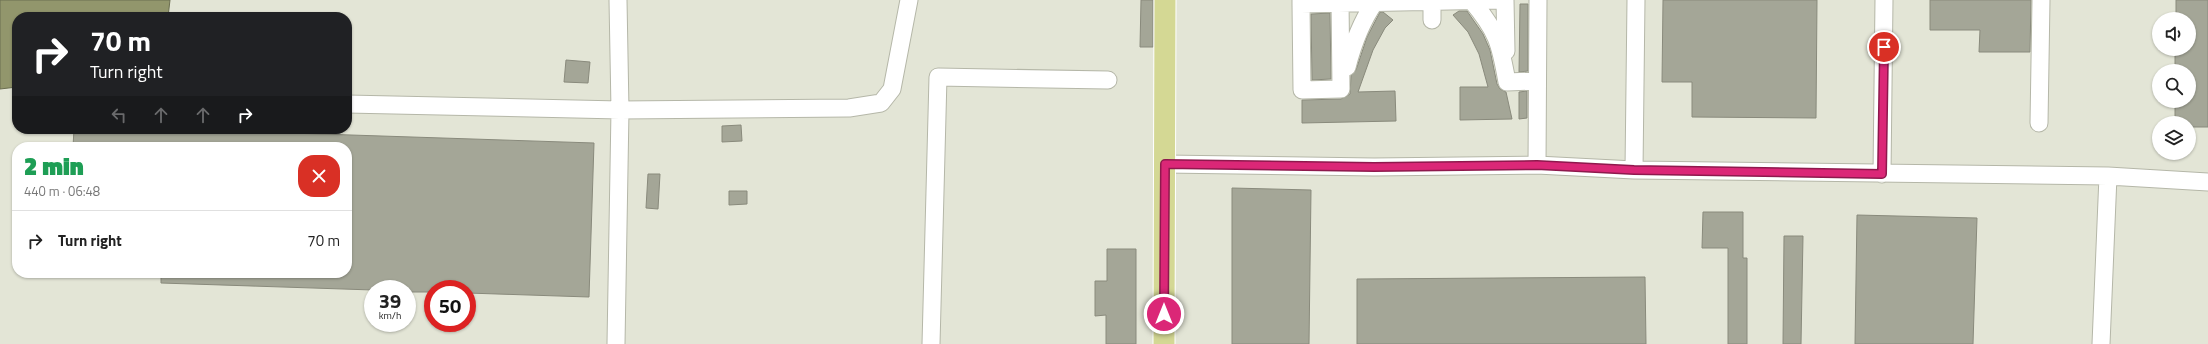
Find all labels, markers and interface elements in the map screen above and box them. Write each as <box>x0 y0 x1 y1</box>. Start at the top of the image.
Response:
map controls <box>2152 12 2196 160</box>
button: sound <box>2152 12 2196 56</box>
text: 70 m <box>90 19 151 62</box>
icon: right <box>24 28 76 80</box>
pin <box>1867 30 1901 64</box>
icon: arrive <box>1873 36 1895 58</box>
text: Turn right <box>90 58 163 85</box>
button: search <box>2152 64 2196 108</box>
icon: left <box>108 104 130 126</box>
icon: ahead <box>150 104 172 126</box>
icon: ahead <box>192 104 214 126</box>
icon: right <box>234 104 256 126</box>
button: layers <box>2152 116 2196 160</box>
text: 2 min <box>24 148 84 184</box>
button: close <box>298 155 340 197</box>
text: 440 m · 06:48 <box>24 181 100 201</box>
text: Turn right <box>58 229 122 252</box>
text: 70 m <box>307 229 340 252</box>
icon: right <box>24 230 46 252</box>
speed limit sign: 50 <box>424 280 476 332</box>
text: 39 <box>379 285 401 316</box>
position arrow <box>1143 293 1185 335</box>
text: km/h <box>379 308 401 323</box>

